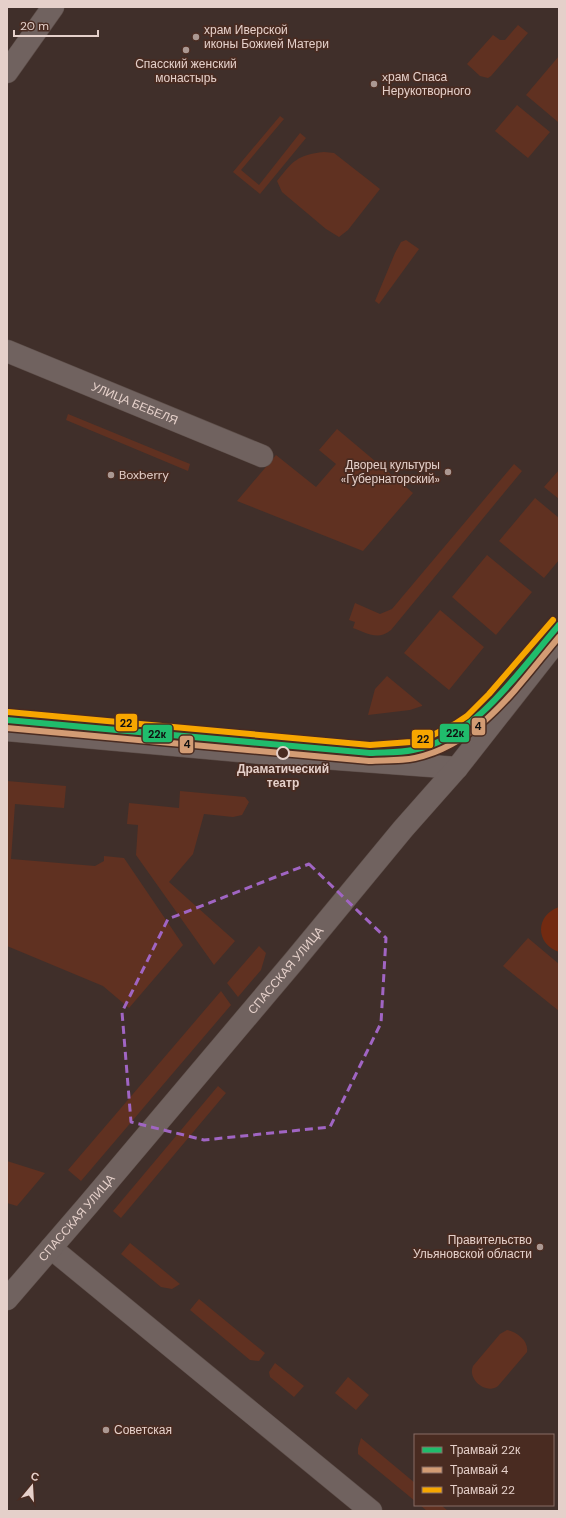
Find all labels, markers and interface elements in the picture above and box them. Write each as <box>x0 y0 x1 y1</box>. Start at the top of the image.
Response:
scale bar <box>14 12 98 38</box>
text: 20 m <box>20 18 49 34</box>
place label: храм Иверской иконы Божией Матери <box>204 22 329 52</box>
marker: храм Иверской иконы Божией Матери <box>191 32 201 42</box>
marker: Спасский женский монастырь <box>181 45 191 55</box>
place label: Спасский женский монастырь <box>135 56 237 86</box>
place label: xрам Спаса Нерукотворного <box>382 69 471 99</box>
marker: xрам Спаса Нерукотворного <box>369 79 379 89</box>
street label: УЛИЦА БЕБЕЛЯ <box>89 379 180 428</box>
place label: Дворец культуры «Губернаторский» <box>341 457 440 487</box>
place label: Boxberry <box>119 467 169 483</box>
marker: Дворец культуры «Губернаторский» <box>443 467 453 477</box>
marker: Boxberry <box>106 470 116 480</box>
line badge: 22 <box>115 713 138 732</box>
text: 22 <box>120 716 132 730</box>
line badge: 4 <box>471 717 486 736</box>
text: 4 <box>474 719 482 733</box>
line badge: 22к <box>439 723 470 743</box>
line badge: 22к <box>142 724 173 743</box>
text: 22к <box>446 726 465 740</box>
text: 22к <box>148 727 167 741</box>
line badge: 22 <box>411 729 434 749</box>
text: 22 <box>417 732 429 746</box>
line badge: 4 <box>179 735 194 754</box>
text: 4 <box>183 737 191 751</box>
marker: Драматический театр <box>276 746 290 760</box>
place label: Драматический театр <box>237 761 329 791</box>
street label: СПАССКАЯ УЛИЦА <box>244 923 327 1018</box>
street label: СПАССКАЯ УЛИЦА <box>35 1171 119 1265</box>
place label: Правительство Ульяновской области <box>413 1232 532 1262</box>
marker: Правительство Ульяновской области <box>535 1242 545 1252</box>
place label: Советская <box>114 1422 172 1438</box>
marker: Советская <box>101 1425 111 1435</box>
legend <box>414 1434 554 1506</box>
text: Трамвай 22к <box>450 1442 521 1458</box>
text: Трамвай 4 <box>450 1462 508 1478</box>
north arrow <box>12 1466 52 1506</box>
text: С <box>29 1469 41 1484</box>
text: Трамвай 22 <box>450 1482 515 1498</box>

